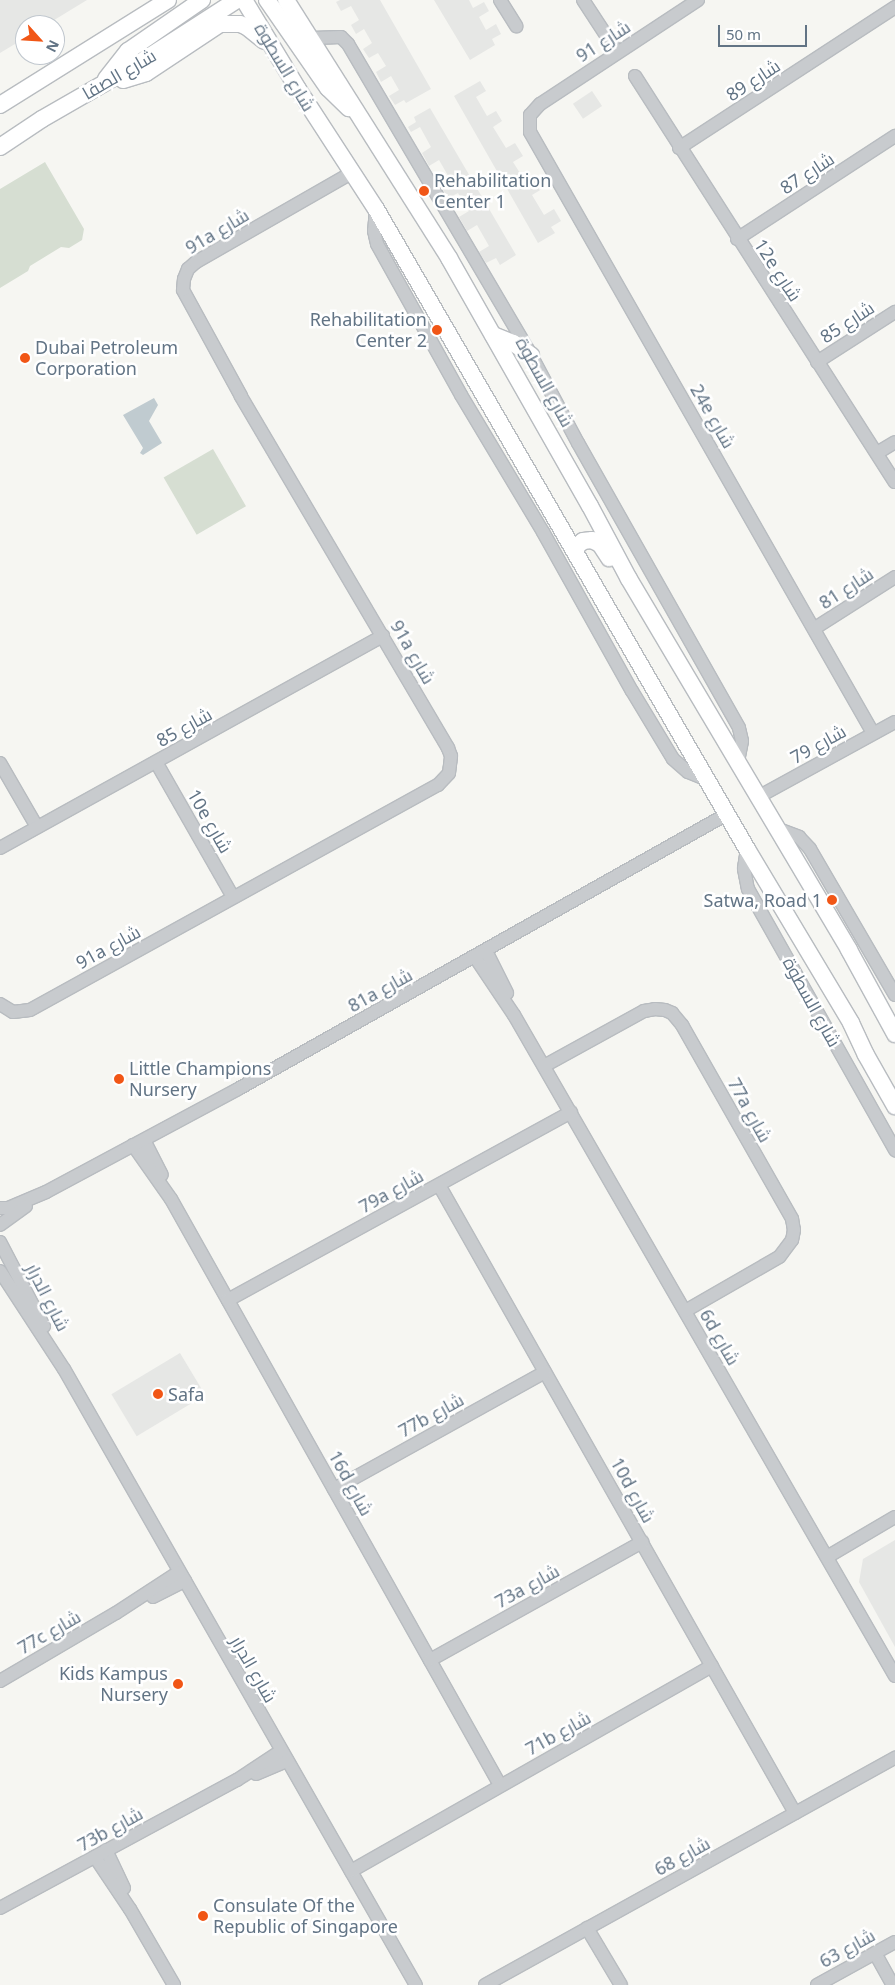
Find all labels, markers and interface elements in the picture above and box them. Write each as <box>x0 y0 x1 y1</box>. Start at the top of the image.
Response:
north arrow <box>15 15 65 65</box>
scale bar <box>720 15 809 47</box>
street label: شارع 91 <box>572 16 634 66</box>
street label: شارع السطوة <box>250 19 320 115</box>
text: 50 m <box>726 24 761 44</box>
text: N <box>42 37 64 56</box>
street label: شارع الصفا <box>78 44 160 104</box>
street label: شارع 89 <box>722 55 784 105</box>
street label: شارع 87 <box>776 148 838 198</box>
place label: Rehabilitation Center 1 <box>434 170 551 212</box>
marker: Rehabilitation Center 1 <box>418 185 430 197</box>
street label: 91a شارع <box>181 204 253 258</box>
street label: 12e شارع <box>750 235 806 305</box>
street label: شارع 85 <box>816 297 878 347</box>
place label: Rehabilitation Center 2 <box>310 309 427 352</box>
marker: Rehabilitation Center 2 <box>431 324 443 336</box>
street label: شارع السطوة <box>512 333 578 431</box>
place label: Dubai Petroleum Corporation <box>35 337 178 379</box>
marker: Dubai Petroleum Corporation <box>19 352 31 364</box>
street label: 24e شارع <box>686 380 740 452</box>
street label: شارع 81 <box>815 563 877 613</box>
street label: 91a شارع <box>386 616 440 688</box>
street label: شارع 85 <box>152 703 216 751</box>
street label: شارع 79 <box>786 720 850 768</box>
street label: 10e شارع <box>183 785 237 857</box>
place label: Satwa, Road 1 <box>704 889 822 911</box>
marker: Satwa, Road 1 <box>826 894 838 906</box>
street label: 91a شارع <box>72 921 144 973</box>
street label: شارع السطوة <box>779 953 845 1051</box>
street label: 81a شارع <box>344 964 416 1016</box>
place label: Little Champions Nursery <box>129 1058 271 1100</box>
marker: Little Champions Nursery <box>113 1073 125 1085</box>
street label: 77a شارع <box>724 1074 776 1146</box>
street label: 79a شارع <box>355 1165 427 1217</box>
street label: شارع الدرار <box>22 1259 74 1335</box>
street label: 6d شارع <box>695 1305 745 1369</box>
place label: Safa <box>168 1383 204 1405</box>
marker: Safa <box>152 1388 164 1400</box>
street label: 77b شارع <box>395 1388 467 1442</box>
street label: 16d شارع <box>324 1447 378 1519</box>
street label: 10d شارع <box>606 1454 660 1526</box>
street label: 73a شارع <box>491 1560 563 1612</box>
street label: 77c شارع <box>14 1605 84 1659</box>
street label: شارع الدرار <box>226 1632 282 1706</box>
place label: Kids Kampus Nursery <box>59 1663 168 1706</box>
marker: Kids Kampus Nursery <box>172 1678 184 1690</box>
street label: 71b شارع <box>522 1706 594 1760</box>
street label: 73b شارع <box>74 1802 146 1856</box>
street label: شارع 68 <box>650 1832 714 1880</box>
place label: Consulate Of the Republic of Singapore <box>213 1895 398 1938</box>
marker: Consulate Of the Republic of Singapore <box>197 1910 209 1922</box>
street label: شارع 63 <box>815 1924 879 1972</box>

